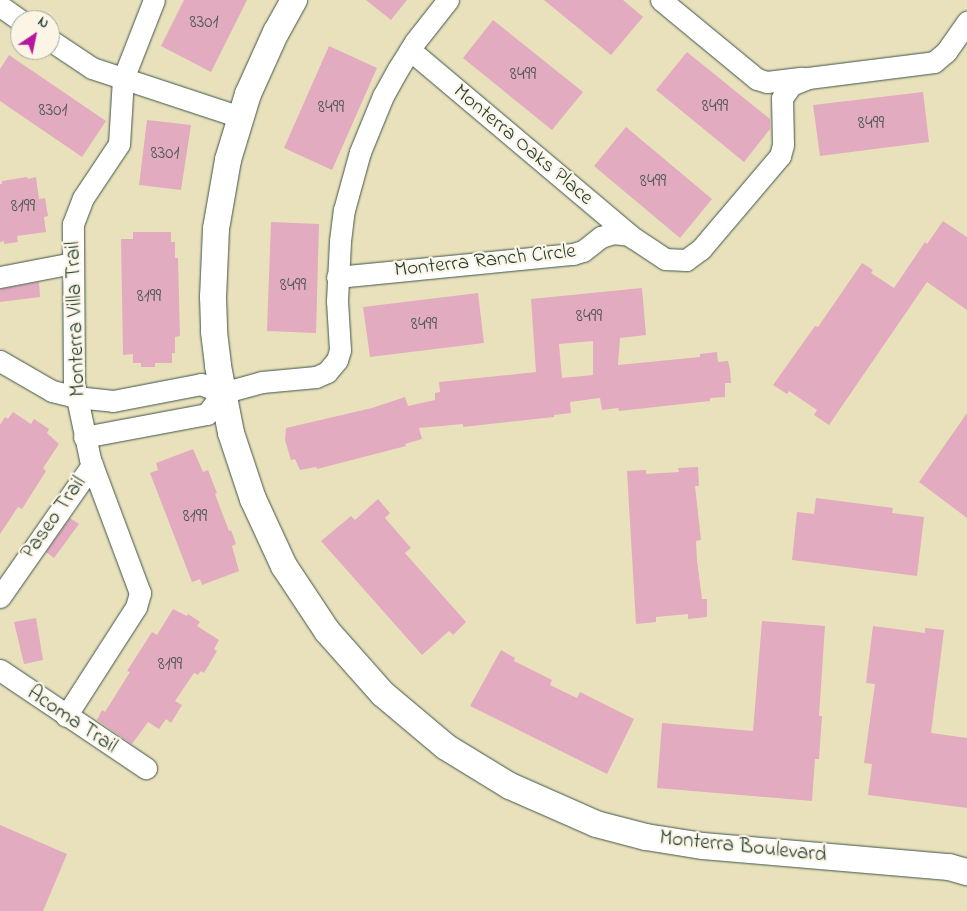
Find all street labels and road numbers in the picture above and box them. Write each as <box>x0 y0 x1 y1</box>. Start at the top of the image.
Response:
street label: Monterra Oaks Place <box>448 79 598 211</box>
street label: Monterra Ranch Circle <box>393 239 577 283</box>
street label: Monterra Villa Trail <box>61 241 91 397</box>
street label: Paseo Trail <box>16 472 92 564</box>
street label: Acoma Trail <box>22 681 122 759</box>
street label: Monterra Boulevard <box>658 826 828 868</box>

